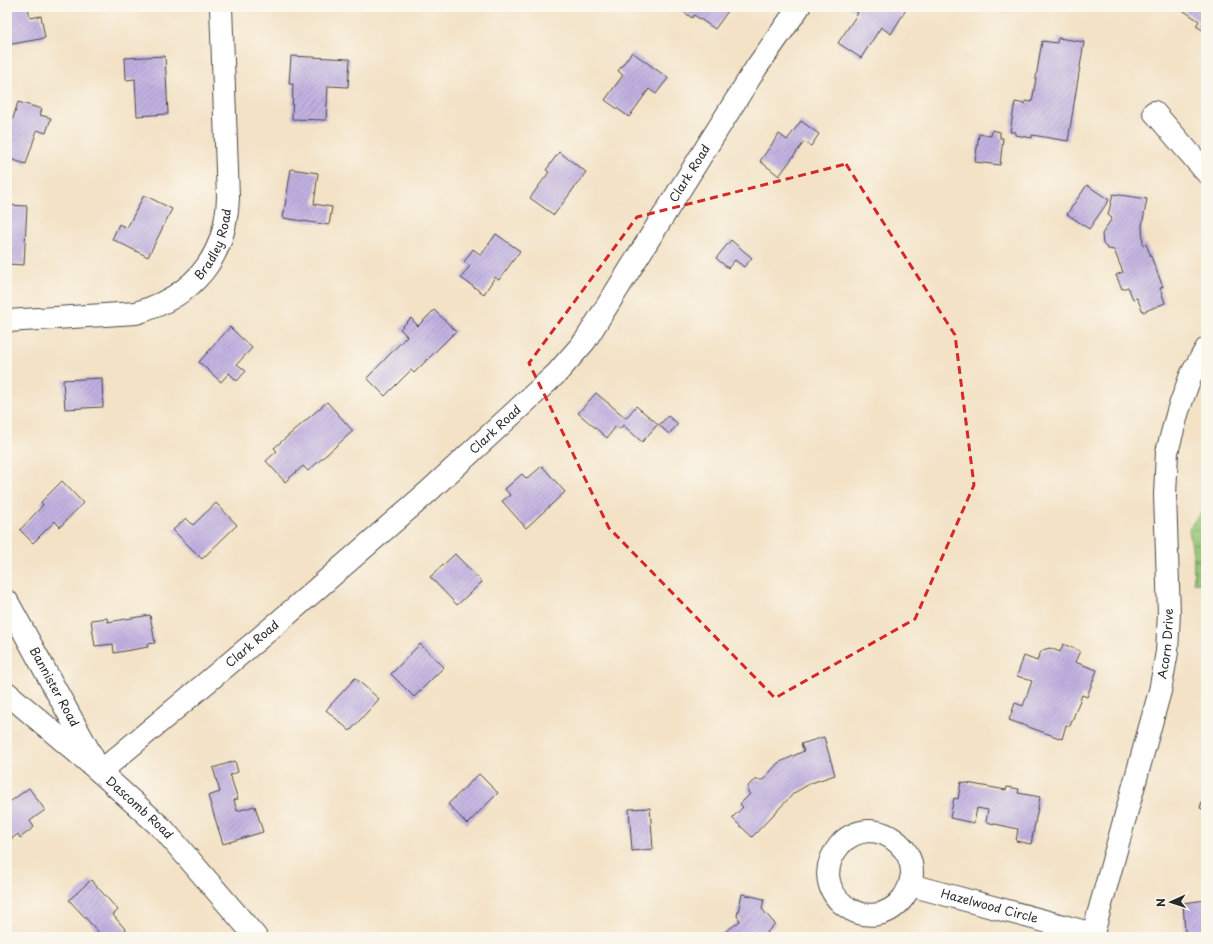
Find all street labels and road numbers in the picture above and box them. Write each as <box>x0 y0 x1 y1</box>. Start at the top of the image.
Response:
street label: Clark Road <box>664 141 714 205</box>
street label: Bradley Road <box>190 207 235 283</box>
street label: Clark Road <box>465 400 525 458</box>
street label: Acorn Drive <box>1152 608 1177 680</box>
street label: Clark Road <box>221 615 282 671</box>
street label: Bannister Road <box>26 643 84 730</box>
street label: Dascomb Road <box>102 771 178 842</box>
street label: Hazelwood Circle <box>939 884 1041 927</box>

